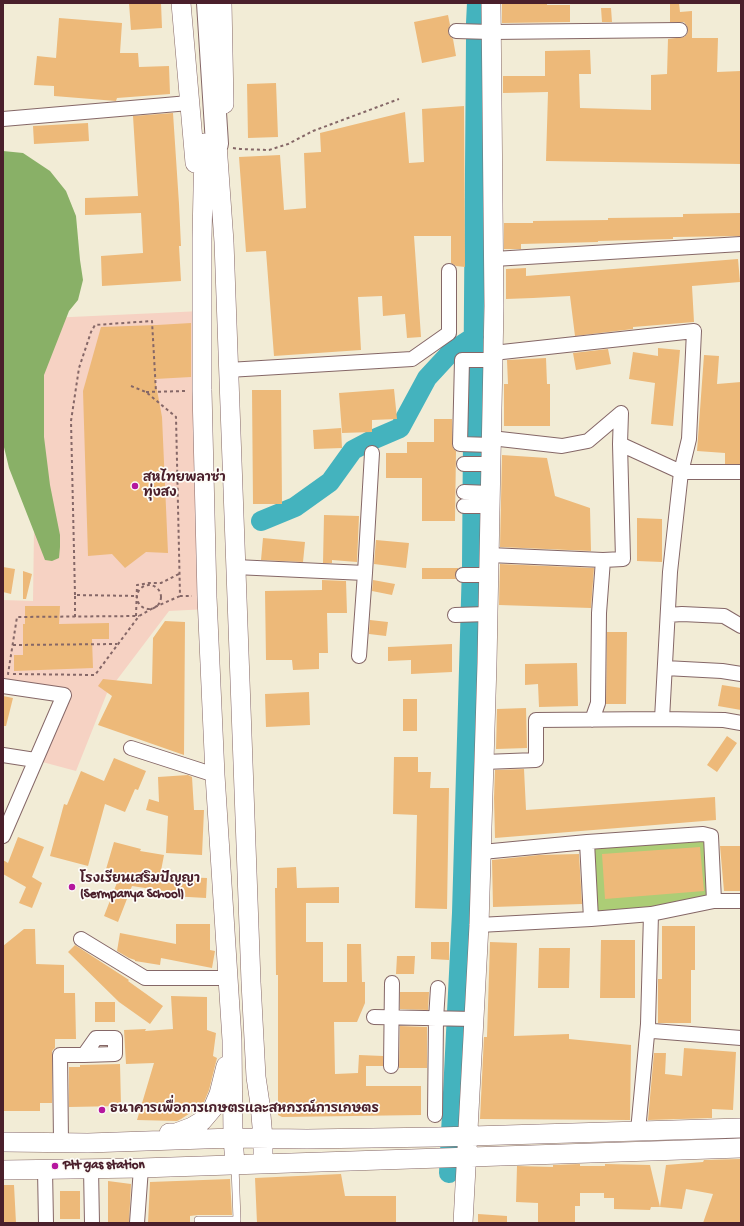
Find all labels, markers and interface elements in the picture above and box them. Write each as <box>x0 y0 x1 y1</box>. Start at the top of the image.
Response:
place label: สหไทยพลาซ่า ทุ่งสง <box>143 471 226 502</box>
marker: สหไทยพลาซ่า ทุ่งสง <box>130 481 140 491</box>
place label: โรงเรียนเสริมปัญญา (Sermpanya School) <box>80 872 200 903</box>
marker: โรงเรียนเสริมปัญญา (Sermpanya School) <box>67 882 77 892</box>
place label: ธนาคารเพื่อการเกษตรและสหกรณ์การเกษตร <box>110 1102 379 1118</box>
marker: ธนาคารเพื่อการเกษตรและสหกรณ์การเกษตร <box>97 1105 107 1115</box>
place label: Ptt gas station <box>63 1158 145 1174</box>
marker: Ptt gas station <box>50 1161 60 1171</box>

